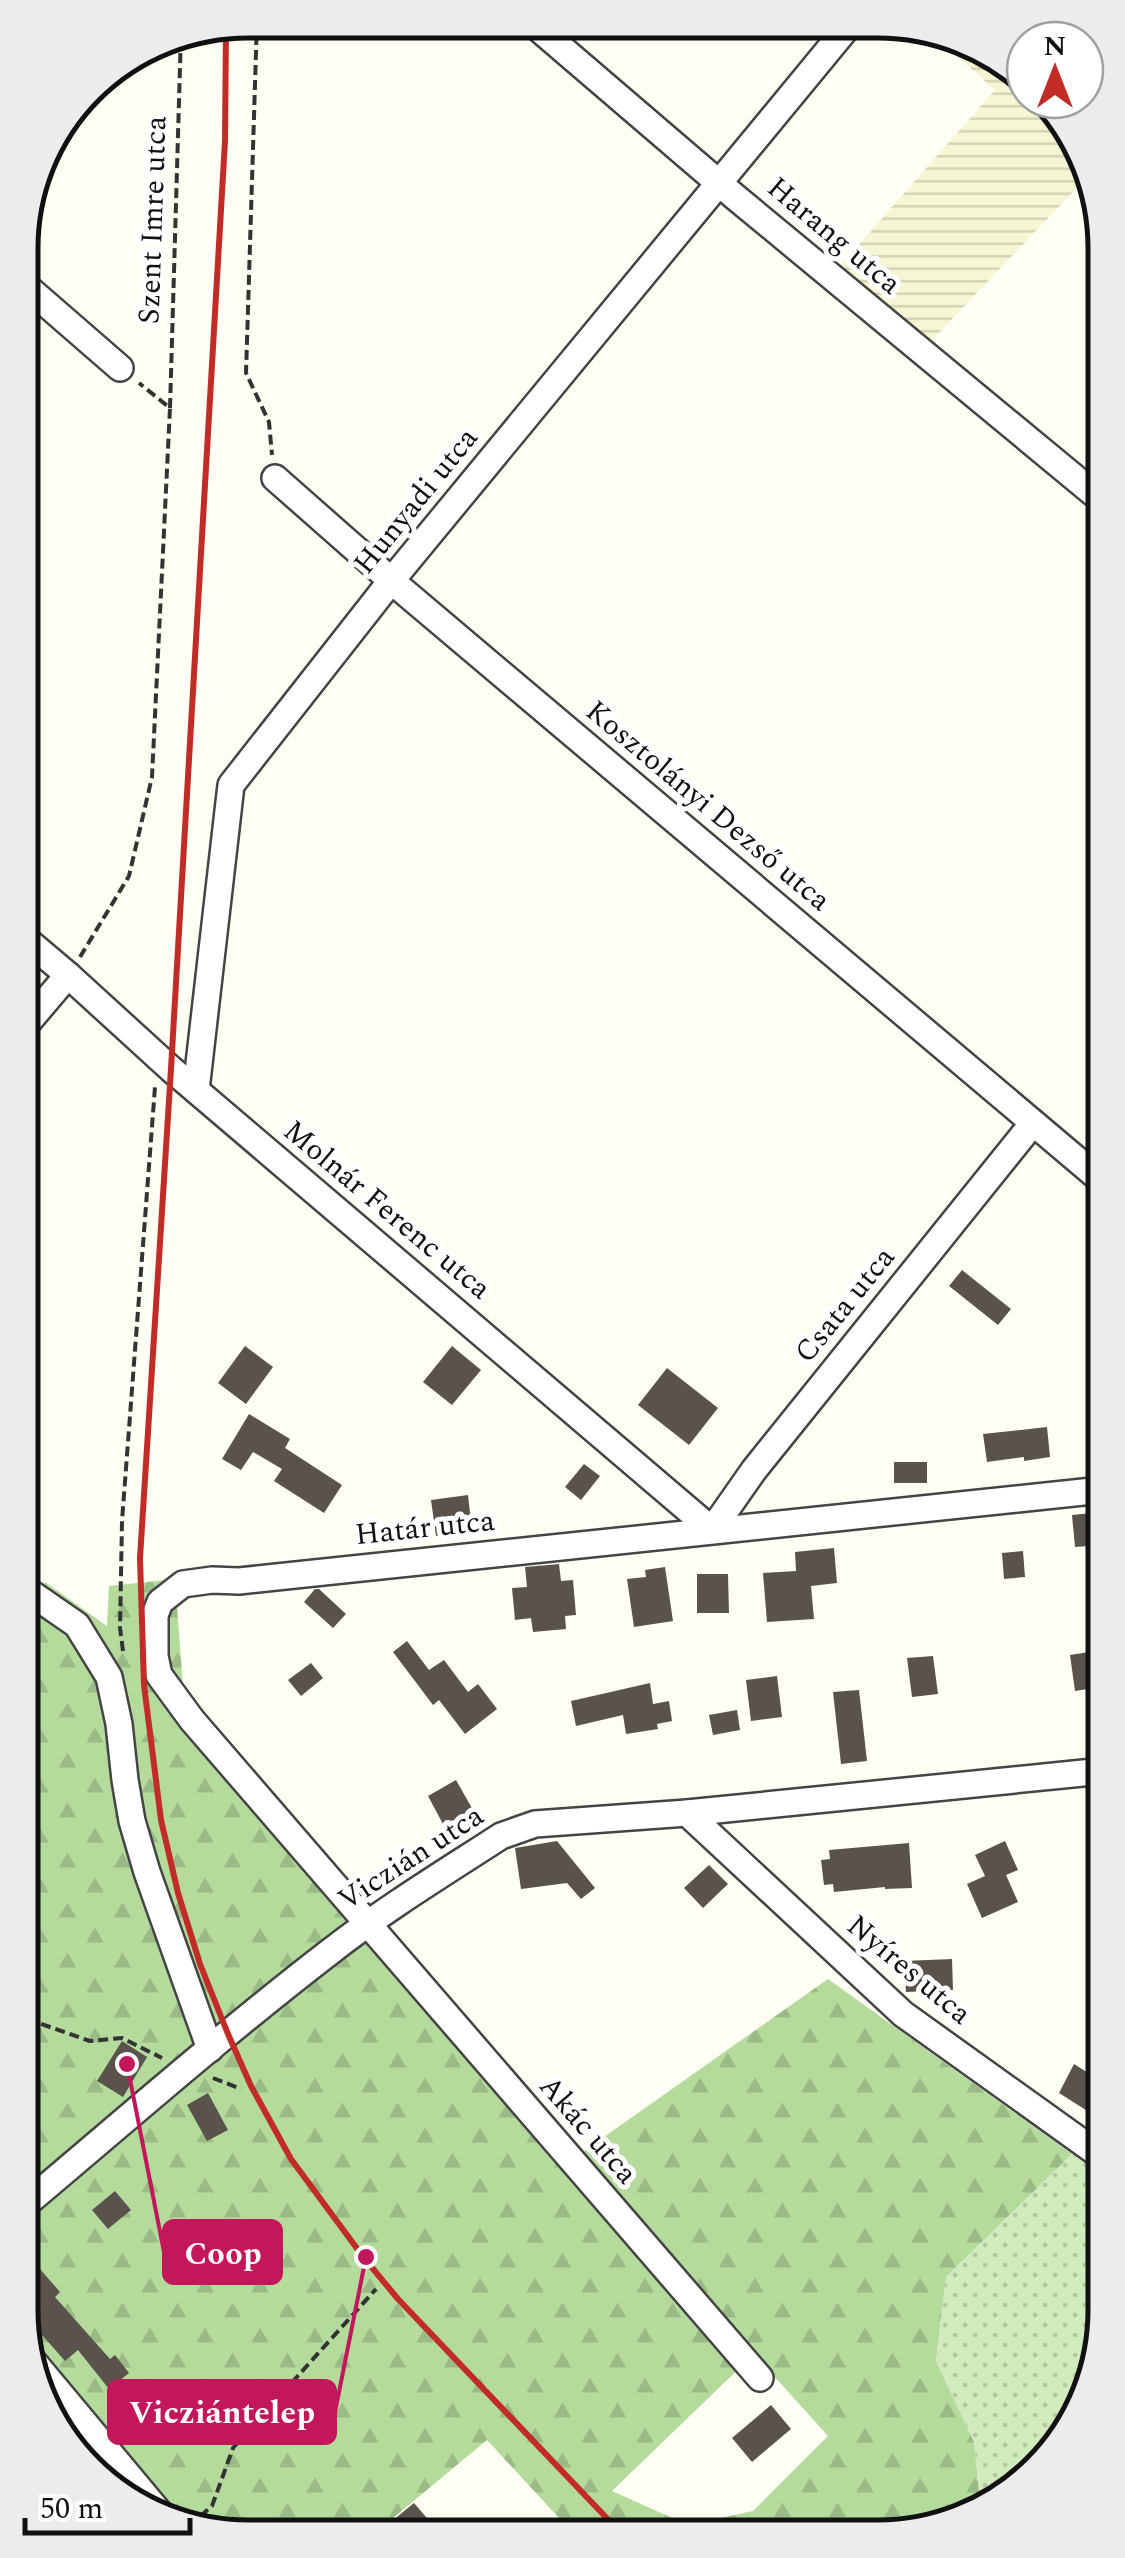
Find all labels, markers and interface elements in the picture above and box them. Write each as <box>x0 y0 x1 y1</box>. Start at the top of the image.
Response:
north arrow <box>1005 20 1105 120</box>
text: N <box>1044 25 1066 68</box>
street label: Szent Imre utca <box>126 115 180 325</box>
street label: Harang utca <box>757 166 912 306</box>
street label: Hunyadi utca <box>342 417 490 584</box>
street label: Kosztolányi Dezső utca <box>575 689 841 923</box>
street label: Molnár Ferenc utca <box>273 1109 501 1311</box>
street label: Csata utca <box>783 1236 907 1373</box>
street label: Határ utca <box>353 1498 497 1558</box>
street label: Viczián utca <box>329 1793 493 1922</box>
street label: Nyíres utca <box>836 1904 982 2036</box>
street label: Akác utca <box>527 2065 649 2195</box>
callout: Coop <box>164 2221 281 2283</box>
text: Coop <box>184 2230 262 2279</box>
callout: Vicziántelep <box>109 2381 335 2443</box>
text: Vicziántelep <box>129 2389 315 2438</box>
scale bar <box>25 2473 190 2535</box>
text: 50 m <box>40 2486 103 2532</box>

